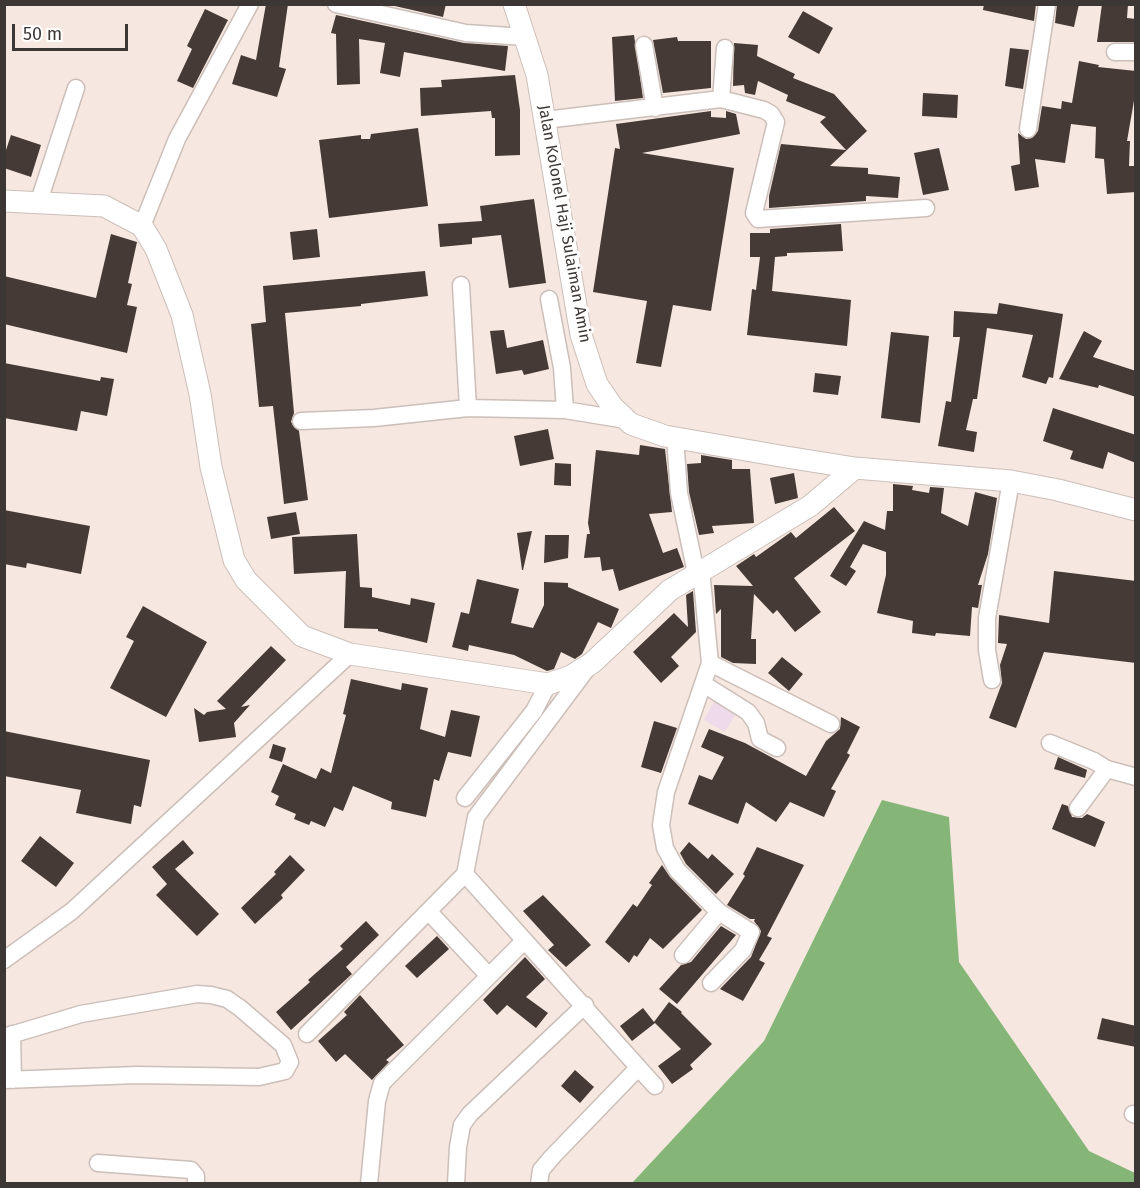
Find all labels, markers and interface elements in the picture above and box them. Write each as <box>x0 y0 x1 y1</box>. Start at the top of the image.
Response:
scale bar <box>15 12 130 50</box>
text: 50 m <box>23 23 62 45</box>
street label: Jalan Kolonel Haji Sulaiman Amin <box>534 104 594 344</box>

